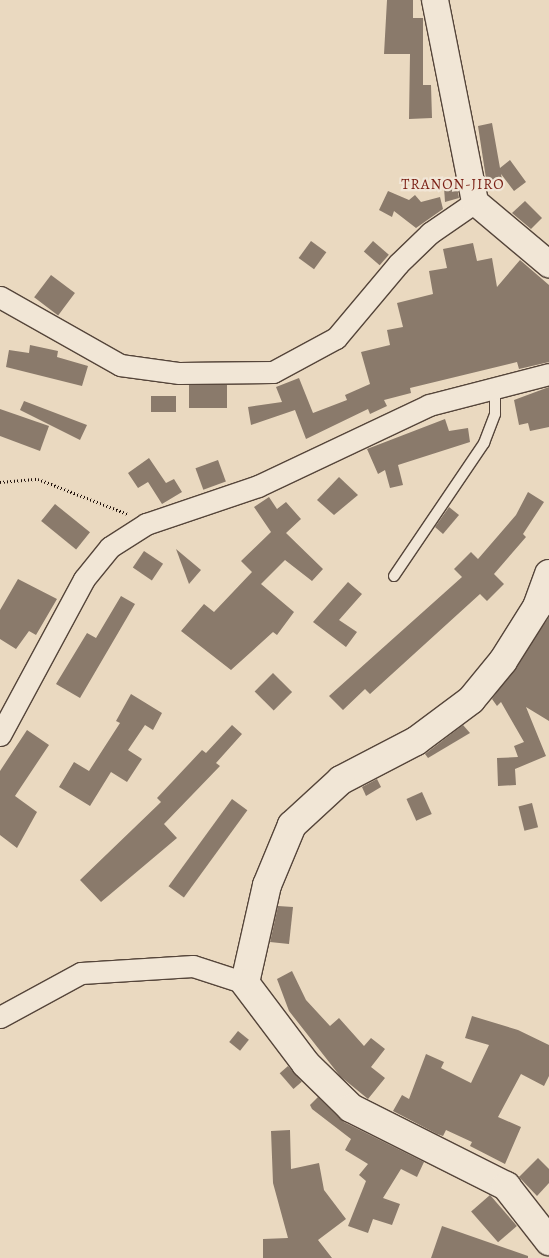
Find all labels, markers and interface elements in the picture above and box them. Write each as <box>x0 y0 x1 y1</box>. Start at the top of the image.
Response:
district label: TRANON-JIRO <box>400 176 506 194</box>

